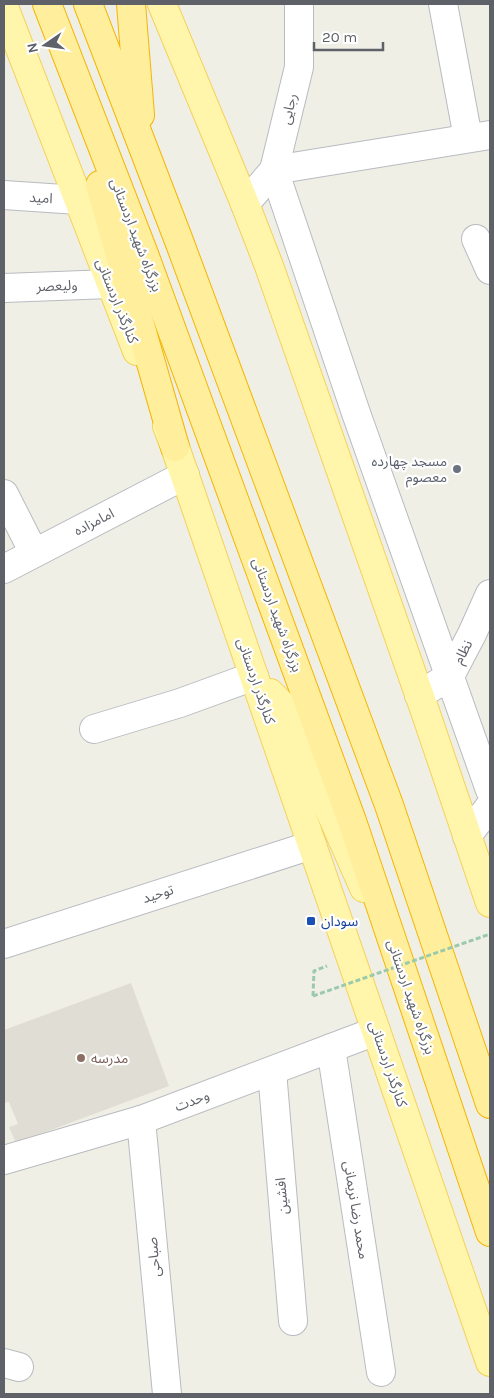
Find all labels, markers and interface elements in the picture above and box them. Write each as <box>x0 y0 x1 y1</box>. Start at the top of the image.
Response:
north arrow <box>20 20 70 70</box>
scale bar <box>314 20 383 52</box>
text: 20 m <box>322 28 357 46</box>
text: N <box>23 41 42 55</box>
street label: رجایی <box>277 92 301 126</box>
street label: بزرگراه شهید اردستانی <box>107 176 166 294</box>
street label: امید <box>29 189 53 207</box>
street label: کنارگذر اردستانی <box>92 256 142 346</box>
street label: ولیعصر <box>35 277 78 295</box>
place label: مسجد چهارده معصوم <box>372 453 447 488</box>
marker: مسجد چهارده معصوم <box>451 463 463 475</box>
street label: امامزاده <box>71 505 117 539</box>
street label: بزرگراه شهید اردستانی <box>248 556 306 675</box>
street label: کنارگذر اردستانی <box>233 636 279 727</box>
street label: نظام <box>450 637 478 668</box>
street label: توحید <box>140 881 176 907</box>
place label: سودان <box>321 913 358 930</box>
marker: سودان <box>305 915 317 927</box>
street label: بزرگراه شهید اردستانی <box>383 937 439 1057</box>
street label: کنارگذر اردستانی <box>365 1019 411 1110</box>
place label: مدرسه <box>91 1050 128 1067</box>
marker: مدرسه <box>75 1052 87 1064</box>
street label: وحدت <box>172 1087 212 1115</box>
street label: محمد رضا نریمانی <box>340 1160 372 1260</box>
street label: افشین <box>272 1177 292 1215</box>
street label: صباحی <box>144 1236 164 1278</box>

